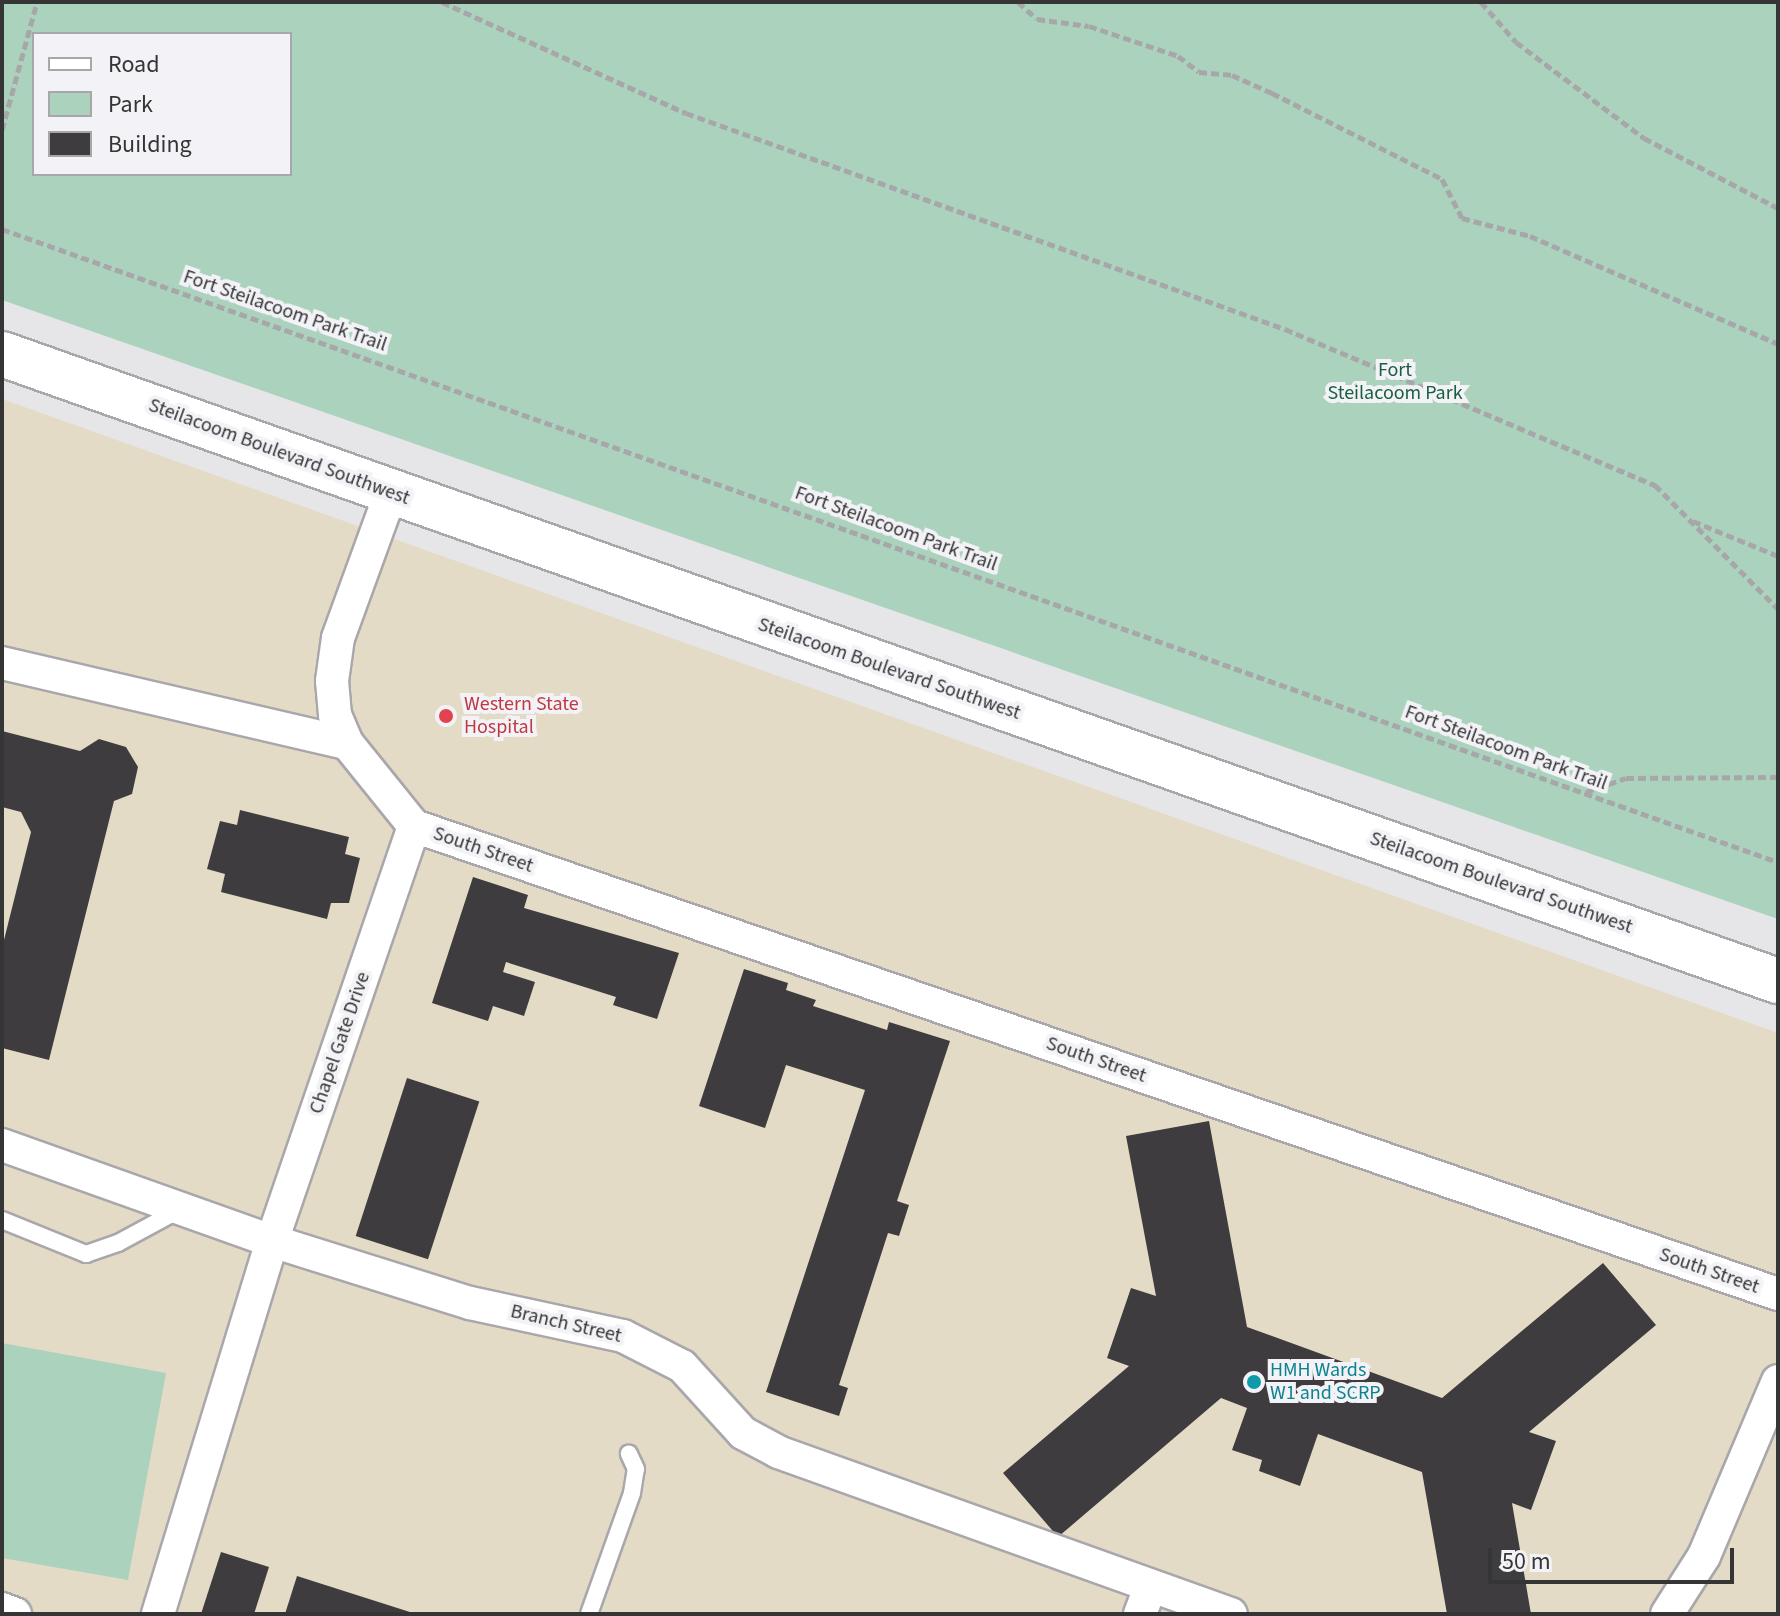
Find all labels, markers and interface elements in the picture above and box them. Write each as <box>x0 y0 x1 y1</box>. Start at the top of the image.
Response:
legend <box>32 32 292 176</box>
text: Road <box>108 47 160 82</box>
text: Park <box>108 87 153 122</box>
text: Building <box>108 127 192 162</box>
street label: Fort Steilacoom Park Trail <box>180 265 390 357</box>
park label: Fort Steilacoom Park <box>1327 359 1463 406</box>
street label: Steilacoom Boulevard Southwest <box>145 394 413 510</box>
street label: Fort Steilacoom Park Trail <box>792 481 1000 577</box>
street label: Steilacoom Boulevard Southwest <box>755 613 1023 725</box>
place label: Western State Hospital <box>464 692 579 739</box>
street label: Fort Steilacoom Park Trail <box>1402 700 1610 796</box>
marker: Western State Hospital <box>435 705 457 727</box>
street label: South Street <box>430 822 536 878</box>
street label: Steilacoom Boulevard Southwest <box>1367 827 1635 939</box>
street label: Chapel Gate Drive <box>304 969 376 1117</box>
street label: South Street <box>1043 1032 1149 1088</box>
street label: South Street <box>1656 1243 1762 1299</box>
street label: Branch Street <box>508 1300 624 1348</box>
place label: HMH Wards W1 and SCRP <box>1270 1358 1381 1405</box>
marker: HMH Wards W1 and SCRP <box>1245 1373 1263 1391</box>
scale bar <box>1492 1532 1738 1582</box>
text: 50 m <box>1502 1544 1551 1579</box>

